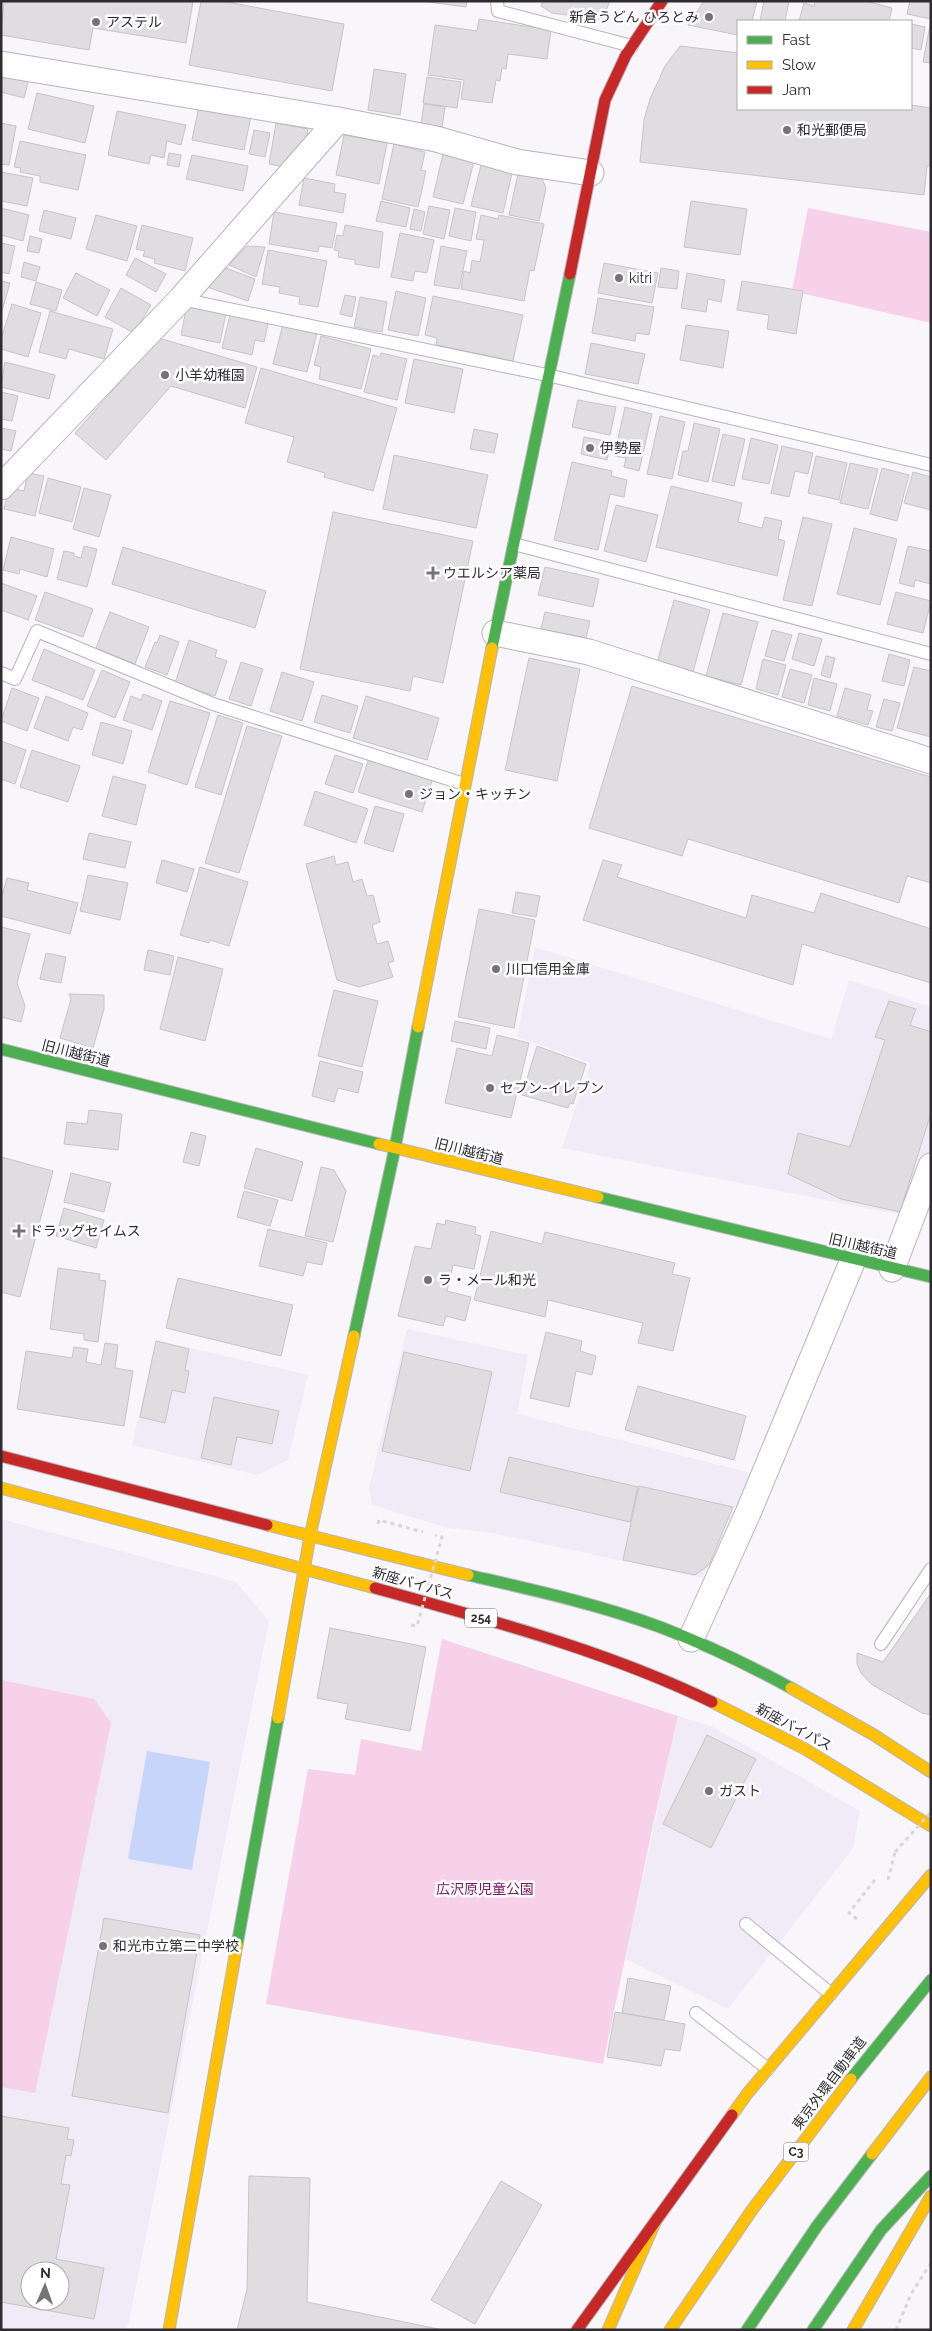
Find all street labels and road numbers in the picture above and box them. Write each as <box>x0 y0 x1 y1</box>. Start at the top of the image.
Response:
street label: 旧川越街道 <box>40 1037 112 1069</box>
street label: 旧川越街道 <box>433 1135 505 1167</box>
street label: 旧川越街道 <box>827 1230 899 1262</box>
street label: 新座バイパス <box>371 1564 455 1602</box>
road number: 254 <box>465 1609 497 1628</box>
street label: 新座バイパス <box>753 1700 835 1754</box>
street label: 東京外環自動車道 <box>789 2033 869 2133</box>
road number: C3 <box>784 2142 808 2162</box>

